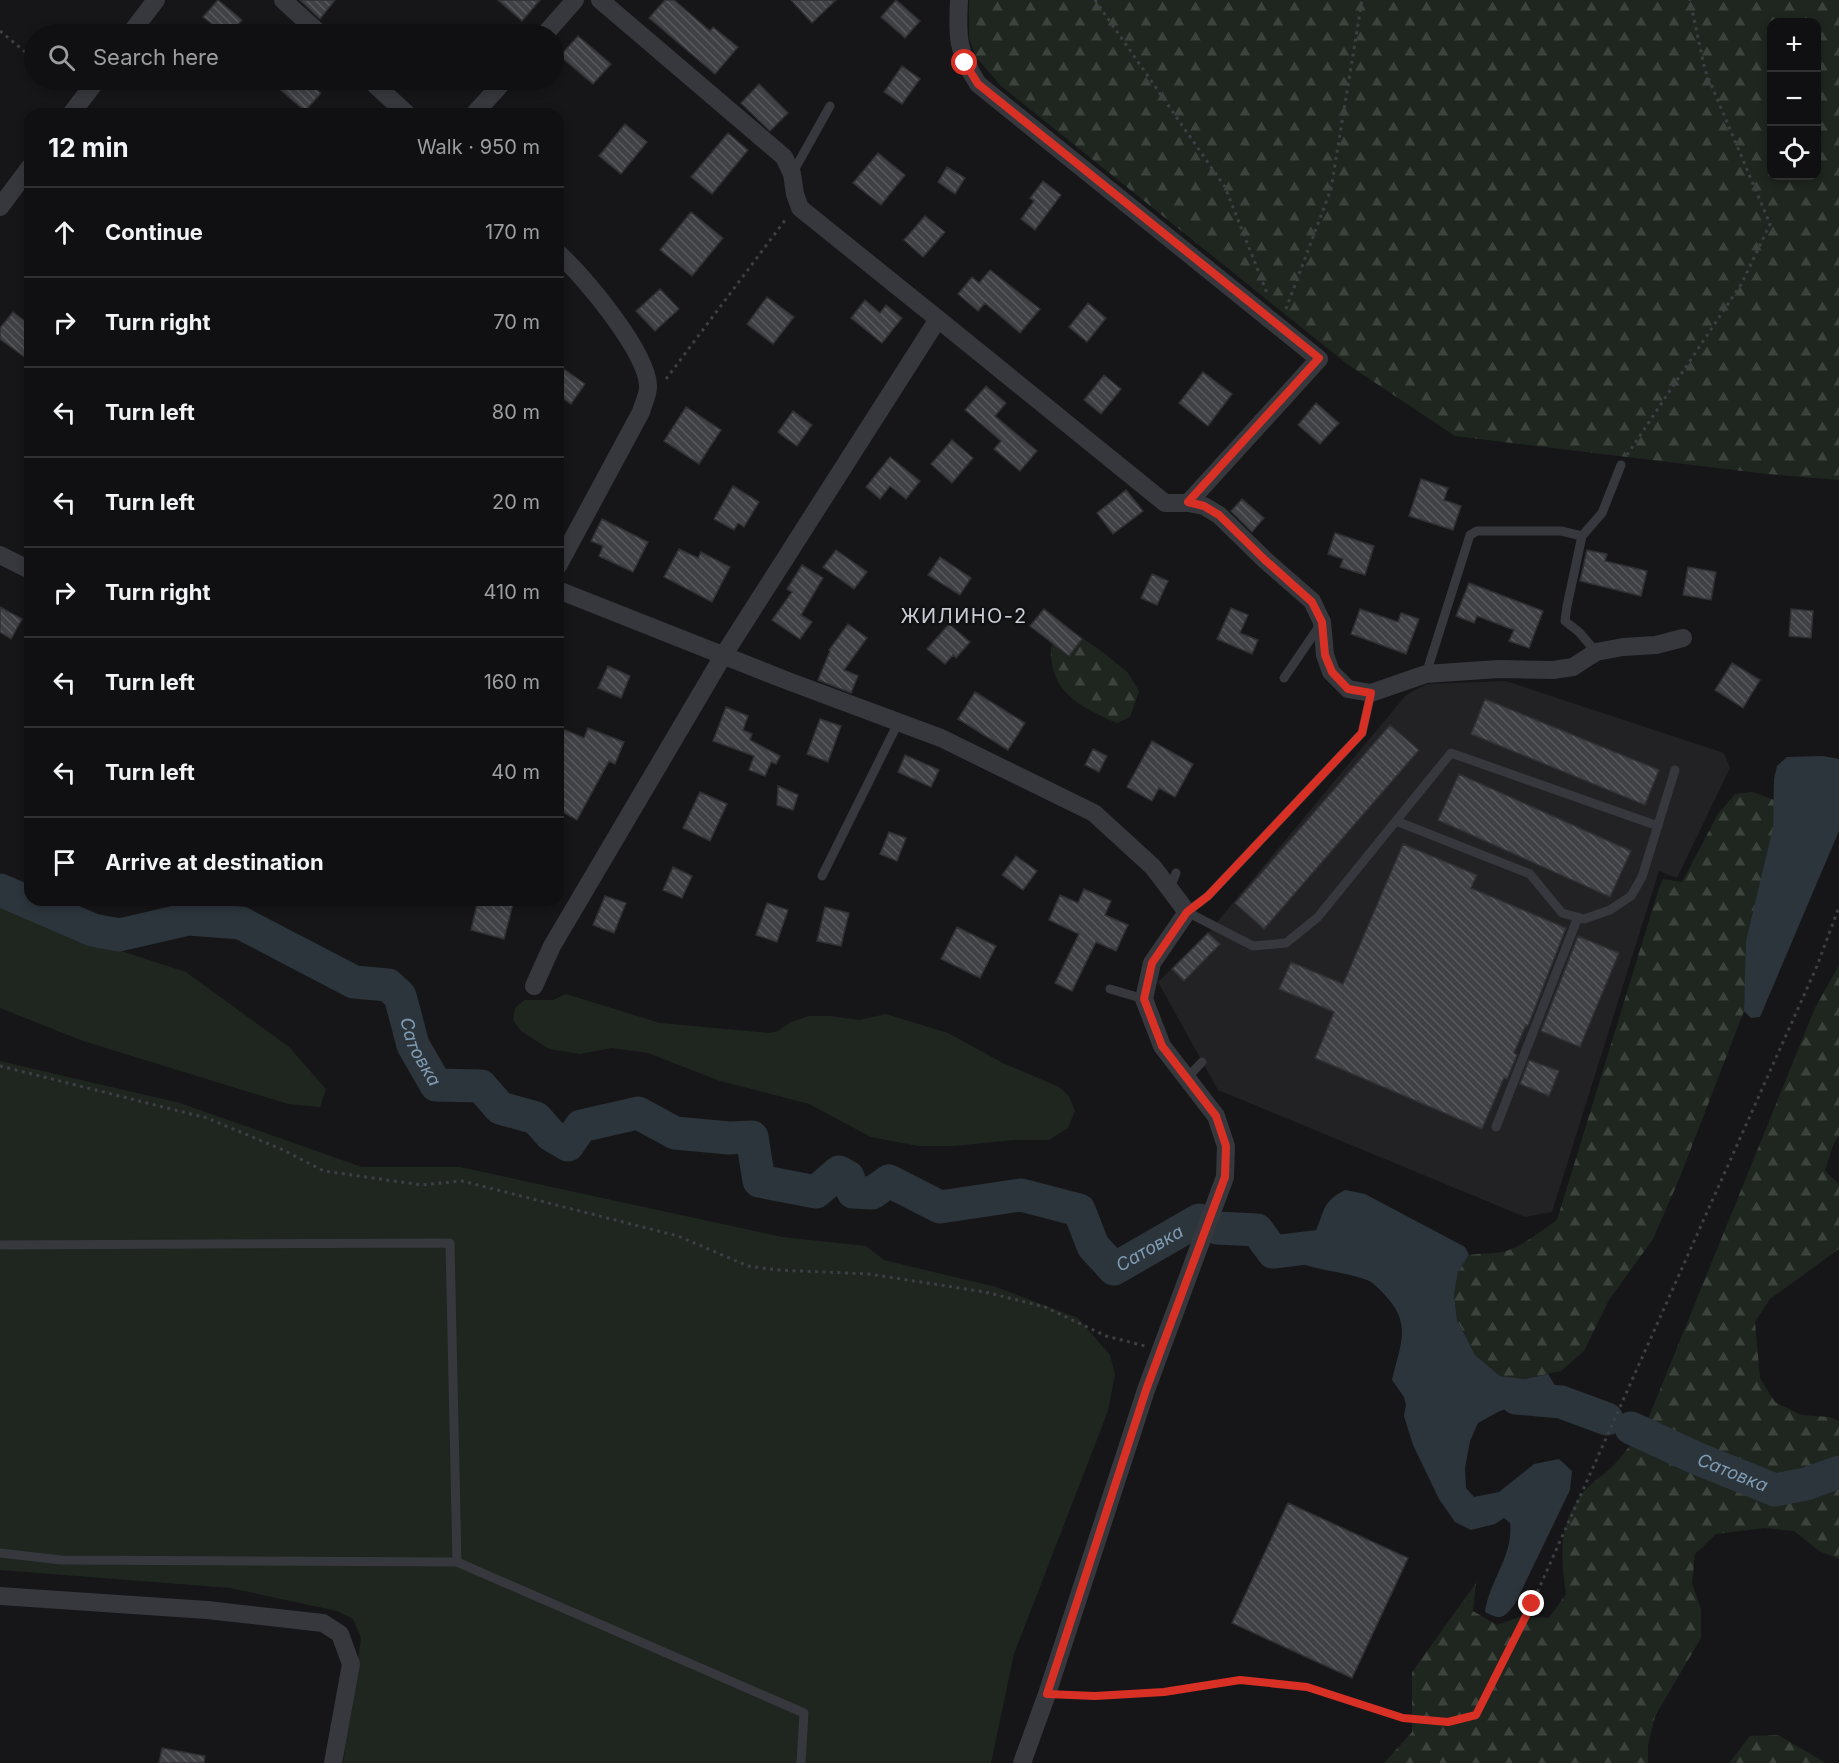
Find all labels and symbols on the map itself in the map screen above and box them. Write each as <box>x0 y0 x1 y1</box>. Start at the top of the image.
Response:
route start <box>951 49 977 75</box>
district label: ЖИЛИНО-2 <box>900 604 1028 628</box>
water label: Сатовка <box>396 1015 445 1090</box>
water label: Сатовка <box>1112 1220 1187 1276</box>
water label: Сатовка <box>1694 1449 1771 1496</box>
route end <box>1518 1590 1544 1616</box>

